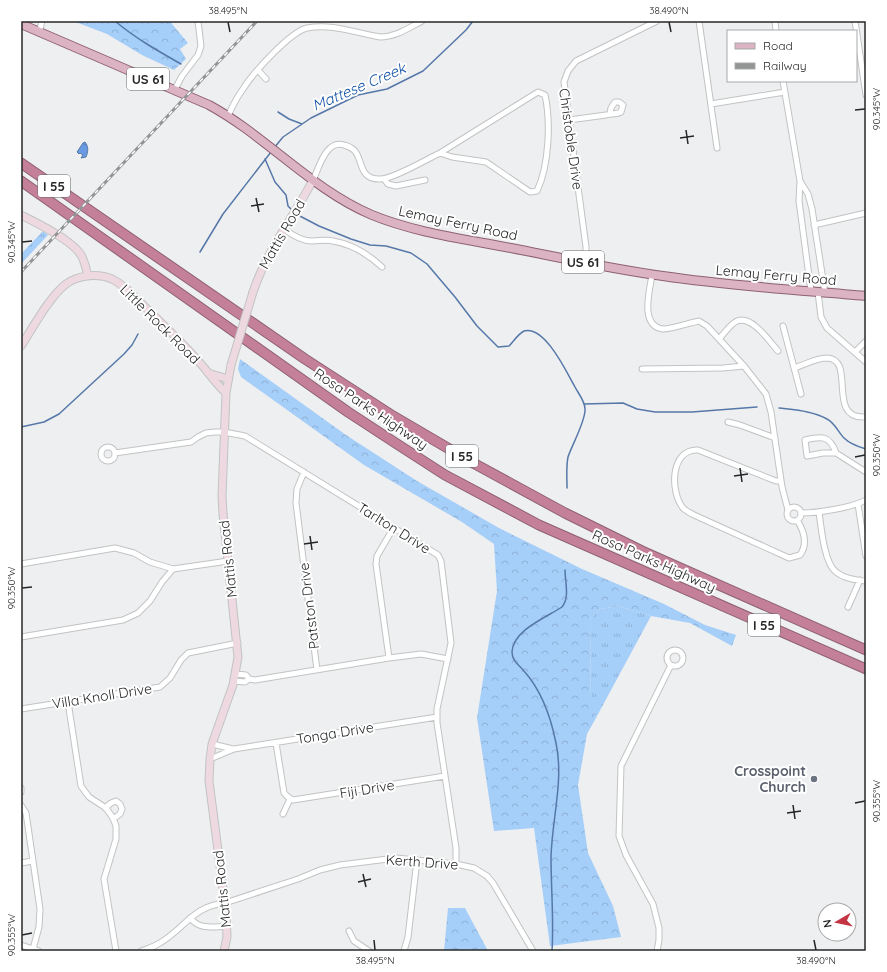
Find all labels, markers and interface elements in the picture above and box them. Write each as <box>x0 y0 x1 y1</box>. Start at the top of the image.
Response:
text: 38.495°N <box>209 4 247 17</box>
text: 38.490°N <box>649 4 689 17</box>
legend <box>727 30 857 82</box>
text: Road <box>763 38 793 53</box>
water label: Mattese Creek <box>309 58 410 115</box>
text: Railway <box>763 58 807 73</box>
road number: US 61 <box>127 68 169 90</box>
street label: Christoble Drive <box>555 87 587 191</box>
text: 90.345°W <box>870 87 883 130</box>
road number: I 55 <box>38 175 70 197</box>
street label: Mattis Road <box>255 196 309 272</box>
street label: Lemay Ferry Road <box>397 202 519 244</box>
text: 90.345°W <box>5 220 18 263</box>
road number: US 61 <box>562 251 604 273</box>
street label: Lemay Ferry Road <box>715 261 837 289</box>
street label: Little Rock Road <box>116 280 204 368</box>
street label: Rosa Parks Highway <box>311 364 431 454</box>
text: 90.350°W <box>870 433 883 476</box>
road number: I 55 <box>446 445 478 467</box>
street label: Tarlton Drive <box>354 498 434 558</box>
street label: Mattis Road <box>215 519 241 599</box>
street label: Rosa Parks Highway <box>589 526 719 596</box>
street label: Patston Drive <box>295 562 323 650</box>
text: 90.350°W <box>5 566 18 609</box>
road number: I 55 <box>748 614 780 636</box>
street label: Villa Knoll Drive <box>51 679 153 713</box>
street label: Tonga Drive <box>295 718 375 748</box>
place label: Crosspoint Church <box>734 762 806 796</box>
marker: Crosspoint Church <box>809 774 819 784</box>
street label: Fiji Drive <box>338 776 396 802</box>
text: 90.355°W <box>870 779 883 822</box>
street label: Mattis Road <box>209 849 235 929</box>
street label: Kerth Drive <box>385 850 459 874</box>
north arrow <box>817 902 857 942</box>
text: 90.355°W <box>5 913 18 956</box>
text: N <box>820 918 835 929</box>
text: 38.495°N <box>356 954 394 967</box>
text: 38.490°N <box>796 954 836 967</box>

